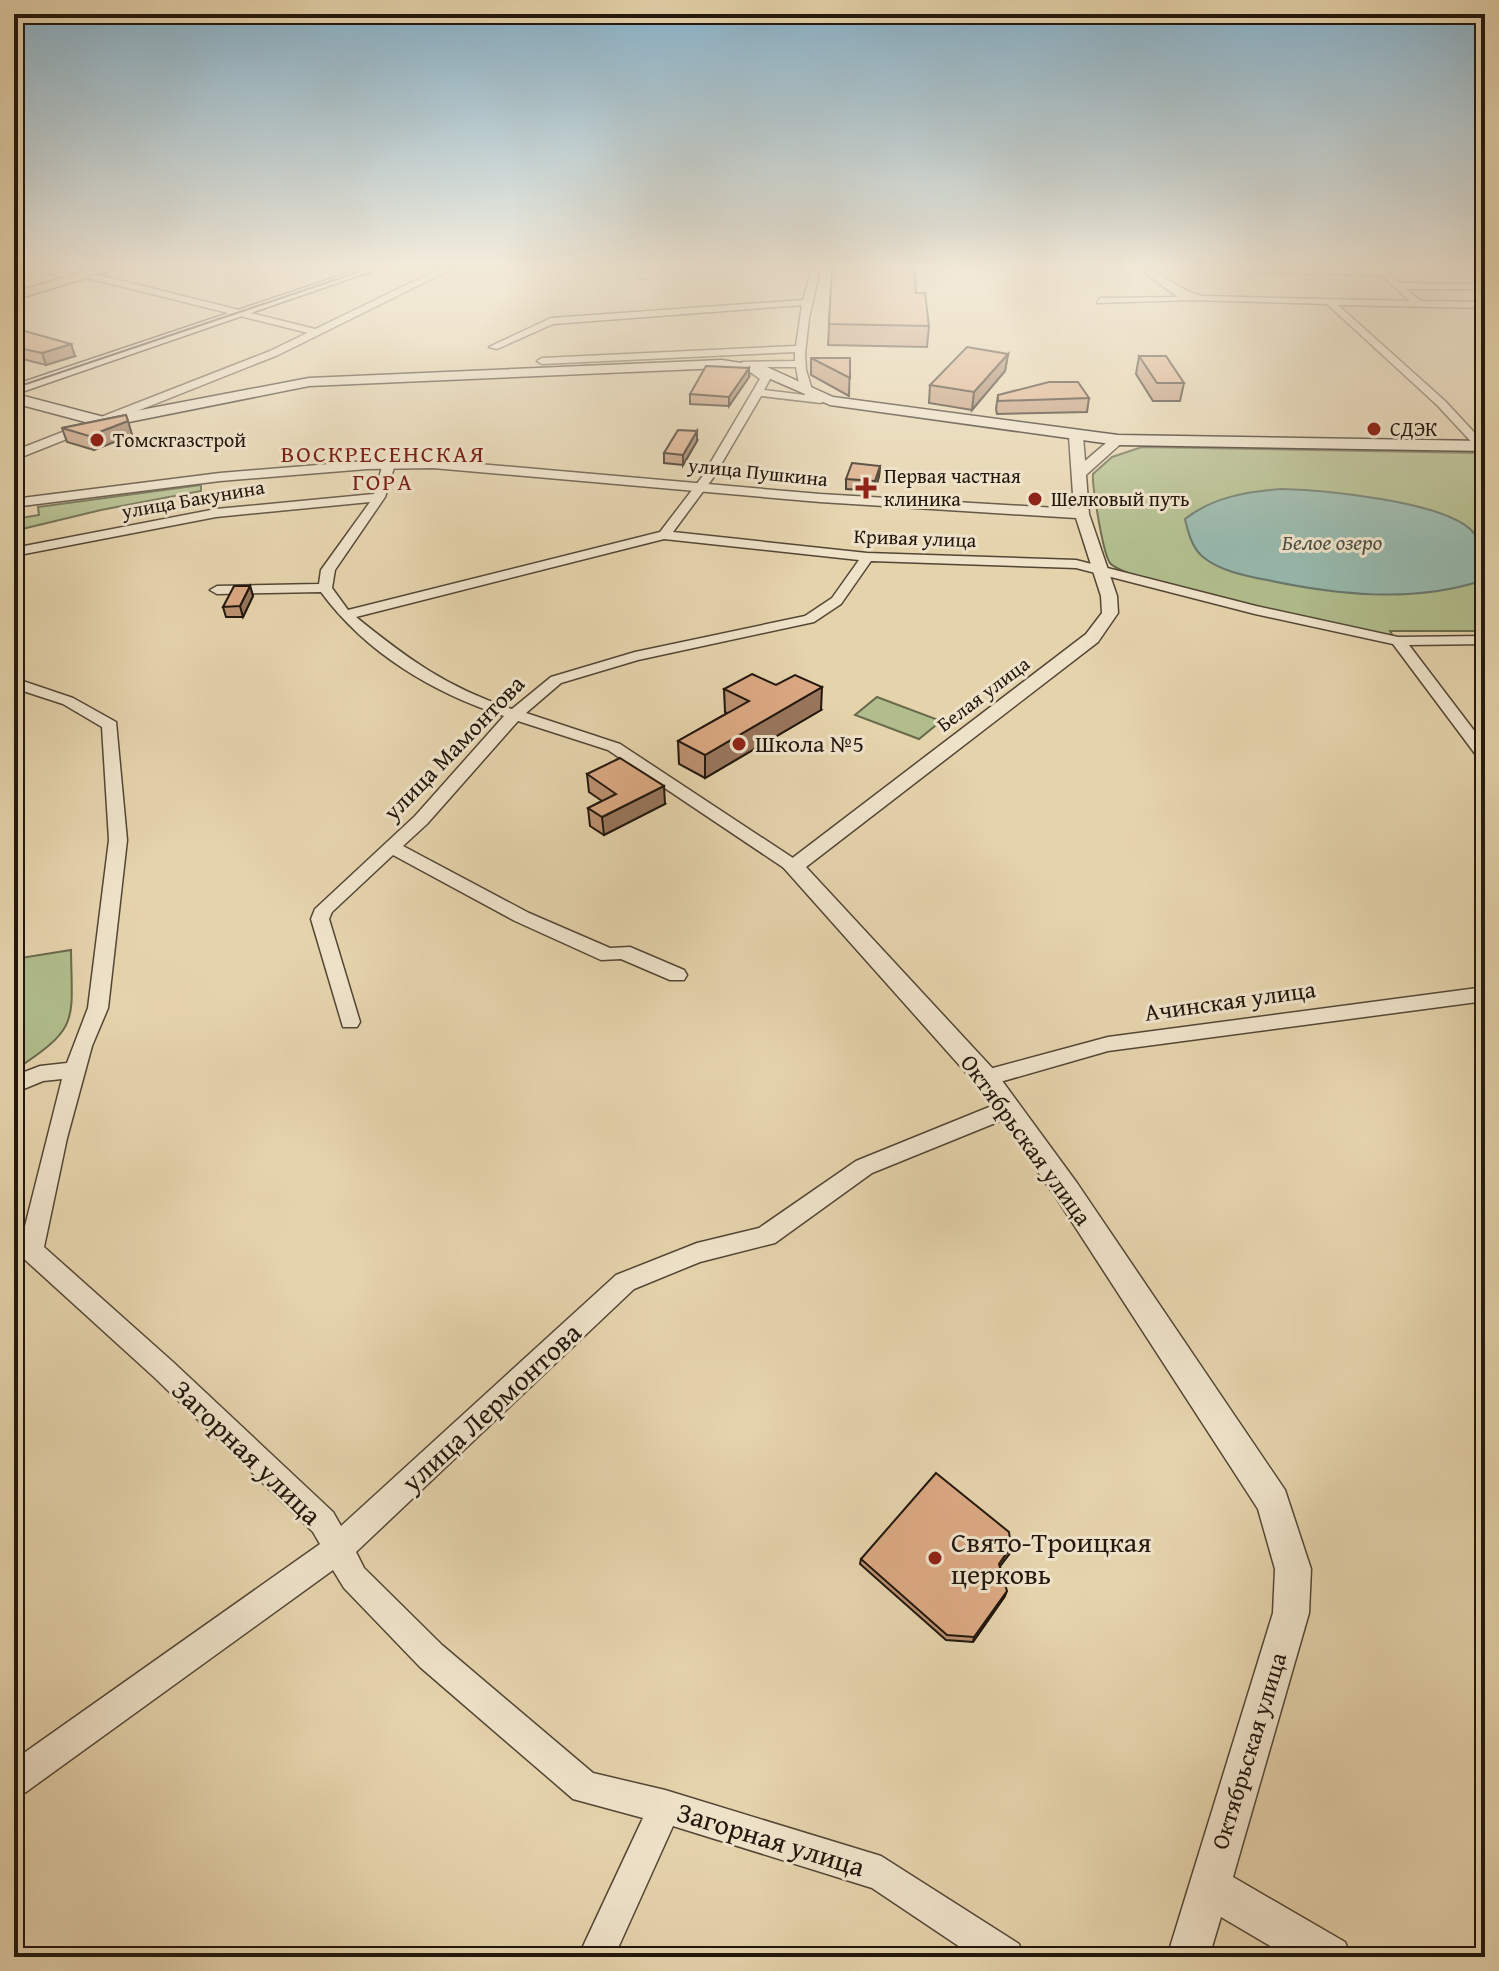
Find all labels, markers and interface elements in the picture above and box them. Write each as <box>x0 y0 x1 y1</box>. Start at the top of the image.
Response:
place label: СДЭК <box>1390 414 1438 443</box>
marker: СДЭК <box>1365 420 1383 438</box>
place label: Томскгазстрой <box>113 425 246 454</box>
marker: Томскгазстрой <box>88 431 106 449</box>
district label: ВОСКРЕСЕНСКАЯ ГОРА <box>281 436 485 499</box>
street label: улица Пушкина <box>686 450 830 493</box>
place label: Первая частная клиника <box>884 461 1021 513</box>
street label: улица Бакунина <box>118 472 267 526</box>
marker: Первая частная клиника <box>855 477 877 499</box>
place label: Шелковый путь <box>1051 484 1189 513</box>
marker: Шелковый путь <box>1026 490 1044 508</box>
street label: Кривая улица <box>853 521 977 554</box>
water label: Белое озеро <box>1282 526 1382 558</box>
street label: Белая улица <box>930 649 1036 738</box>
street label: улица Мамонтова <box>374 667 533 829</box>
place label: Школа №5 <box>755 726 864 761</box>
marker: Школа №5 <box>730 735 748 753</box>
street label: Ачинская улица <box>1142 971 1318 1030</box>
street label: Октябрьская улица <box>952 1047 1101 1233</box>
street label: улица Лермонтова <box>391 1312 590 1502</box>
street label: Загорная улица <box>163 1369 332 1534</box>
place label: Свято-Троицкая церковь <box>951 1521 1151 1594</box>
marker: Свято-Троицкая церковь <box>926 1549 944 1567</box>
street label: Октябрьская улица <box>1202 1648 1295 1854</box>
street label: Загорная улица <box>672 1790 871 1887</box>

